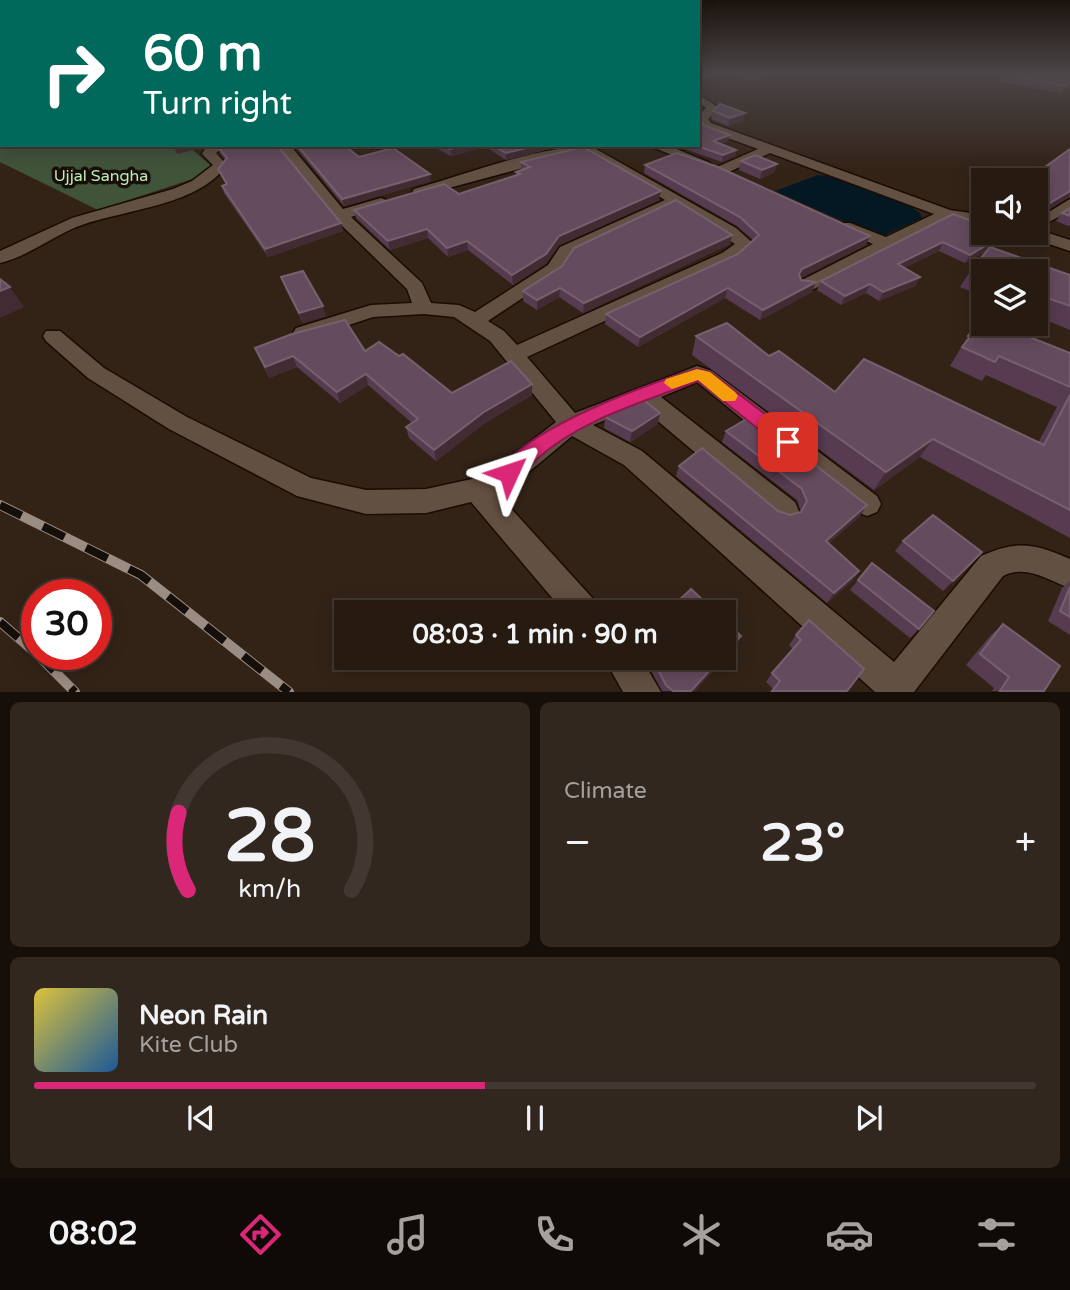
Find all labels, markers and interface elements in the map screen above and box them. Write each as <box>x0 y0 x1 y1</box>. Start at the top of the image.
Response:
text: 60 m <box>143 25 262 84</box>
icon: right <box>28 28 119 119</box>
text: Turn right <box>143 85 292 123</box>
park label: Ujjal Sangha <box>54 166 148 186</box>
map controls <box>971 168 1048 336</box>
button: sound <box>971 168 1048 245</box>
button: layers <box>971 259 1048 336</box>
pin <box>758 412 818 472</box>
icon: arrive <box>769 423 807 461</box>
position arrow <box>472 436 546 510</box>
speed limit sign: 30 <box>21 579 112 670</box>
text: 08:03 · 1 min · 90 m <box>412 619 658 650</box>
text: Climate <box>564 777 647 805</box>
text: 28 <box>224 794 316 882</box>
text: 23° <box>760 812 845 875</box>
text: − <box>564 820 591 866</box>
text: + <box>1015 820 1036 866</box>
text: km/h <box>239 874 301 904</box>
text: Neon Rain <box>139 1000 268 1031</box>
text: Kite Club <box>139 1031 238 1059</box>
icon: previous <box>182 1099 220 1137</box>
icon: pause <box>516 1099 554 1137</box>
icon: next <box>850 1099 888 1137</box>
icon: directions <box>236 1210 285 1259</box>
icon: music <box>383 1210 432 1259</box>
icon: phone <box>530 1210 579 1259</box>
icon: climate <box>677 1210 726 1259</box>
icon: car <box>825 1210 874 1259</box>
icon: filters <box>972 1210 1021 1259</box>
text: 08:02 <box>49 1215 138 1253</box>

